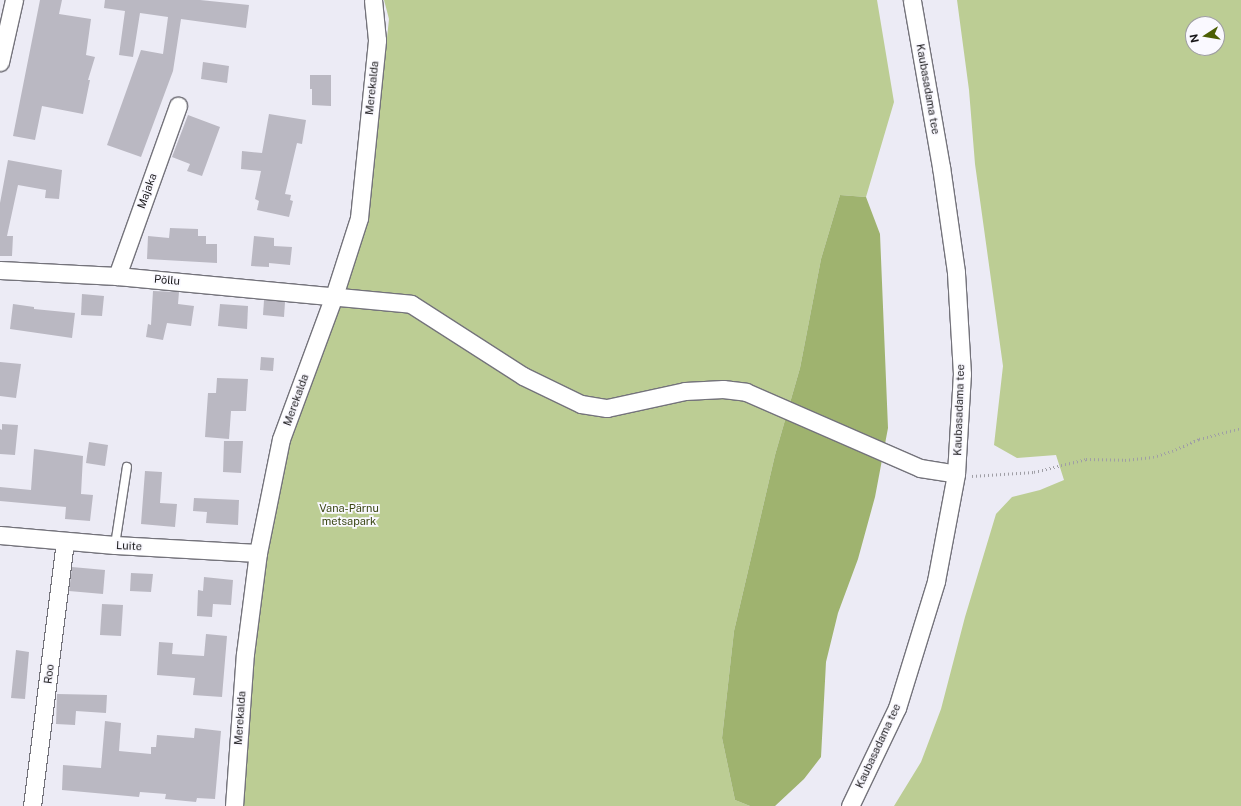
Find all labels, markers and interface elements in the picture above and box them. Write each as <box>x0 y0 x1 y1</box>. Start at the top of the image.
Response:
north arrow <box>1185 16 1225 56</box>
text: N <box>1187 33 1201 44</box>
street label: Kaubasadama tee <box>914 43 942 135</box>
street label: Merekalda <box>363 60 381 116</box>
street label: Majaka <box>134 171 160 211</box>
street label: Põllu <box>154 272 180 288</box>
street label: Kaubasadama tee <box>951 364 967 456</box>
street label: Merekalda <box>281 372 311 428</box>
park label: Vana-Pärnu metsapark <box>319 502 379 528</box>
street label: Luite <box>116 539 142 553</box>
street label: Roo <box>41 663 57 685</box>
street label: Merekalda <box>232 691 248 745</box>
street label: Kaubasadama tee <box>853 702 903 790</box>

